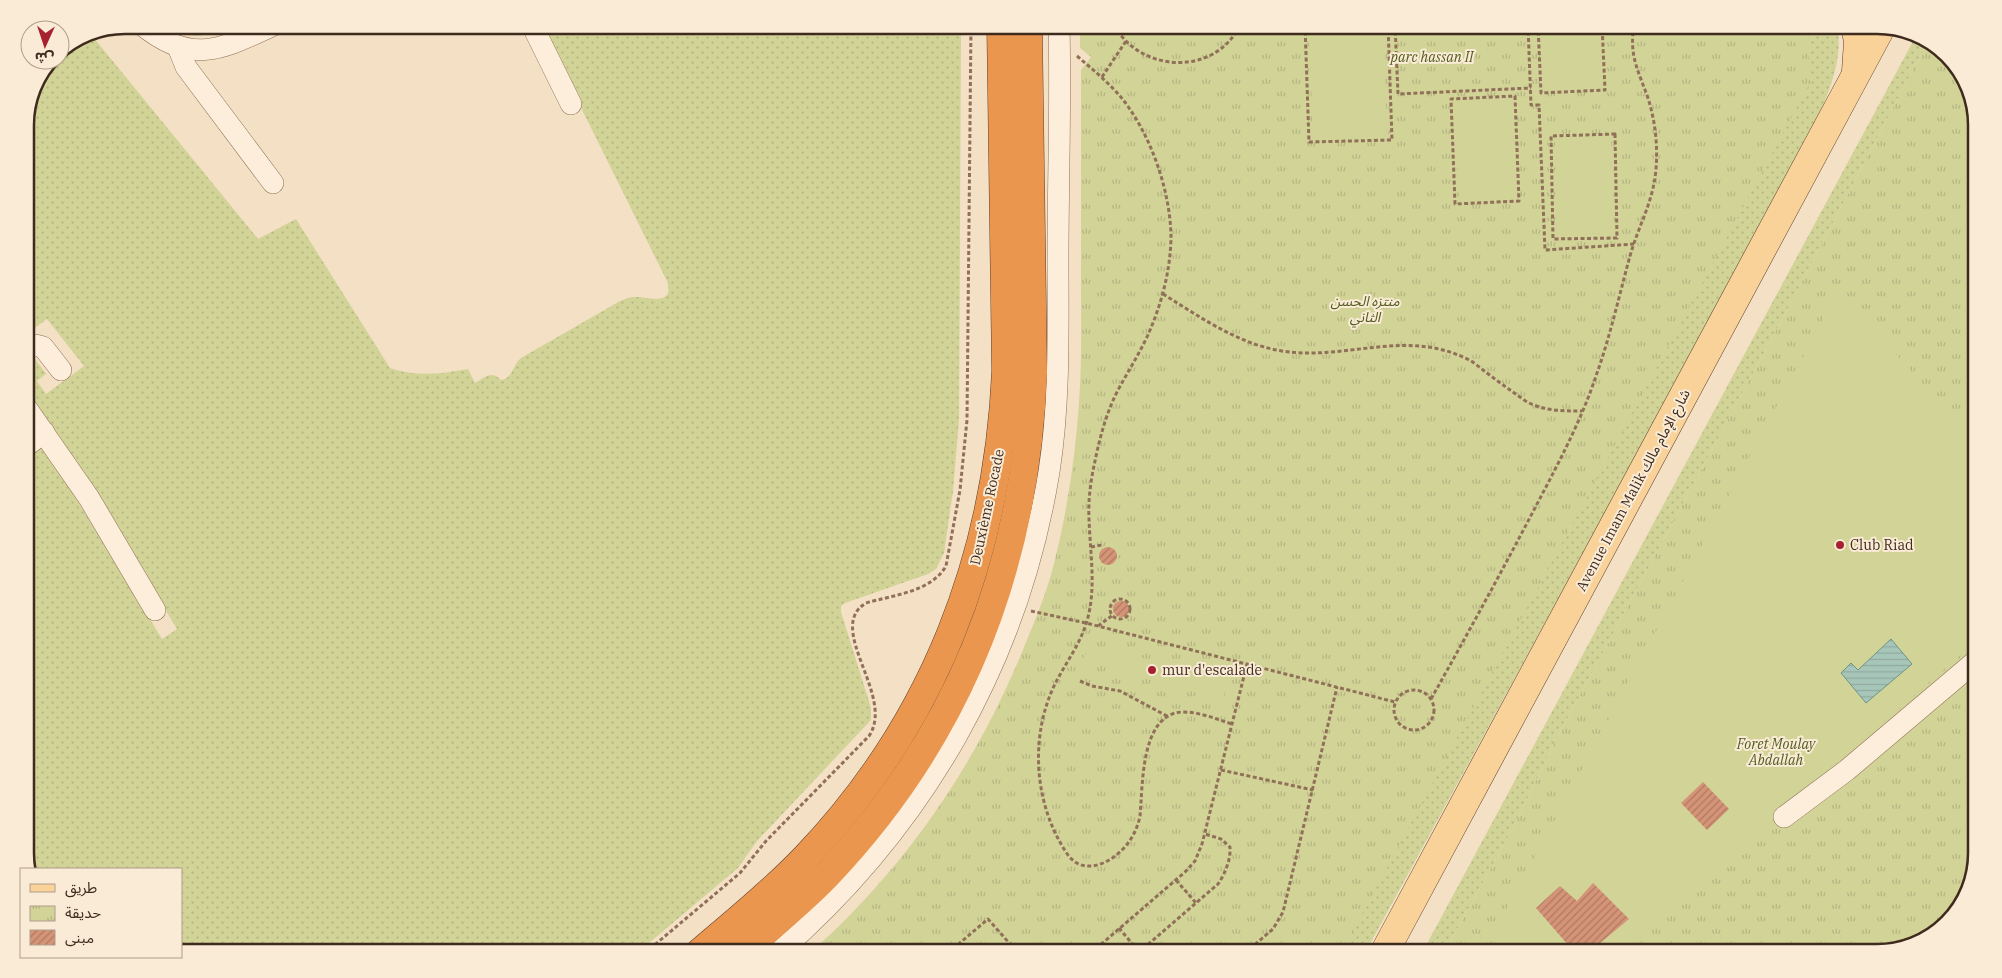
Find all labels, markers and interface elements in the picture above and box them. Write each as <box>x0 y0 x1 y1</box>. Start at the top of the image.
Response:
north arrow <box>20 20 70 70</box>
text: ش <box>34 48 54 67</box>
park label: parc hassan II <box>1389 48 1475 66</box>
park label: منتزه الحسن الثاني <box>1330 292 1400 328</box>
street label: Avenue Imam Malik شارع الإمام مالك <box>1572 386 1696 595</box>
street label: Deuxième Rocade <box>966 447 1008 567</box>
place label: Club Riad <box>1850 536 1914 554</box>
marker: Club Riad <box>1834 539 1846 551</box>
place label: mur d'escalade <box>1162 661 1262 679</box>
marker: mur d'escalade <box>1146 664 1158 676</box>
park label: Foret Moulay Abdallah <box>1736 735 1817 769</box>
legend <box>20 868 182 958</box>
text: طريق <box>65 878 97 898</box>
text: حديقة <box>65 903 101 922</box>
text: مبنى <box>65 928 94 947</box>

